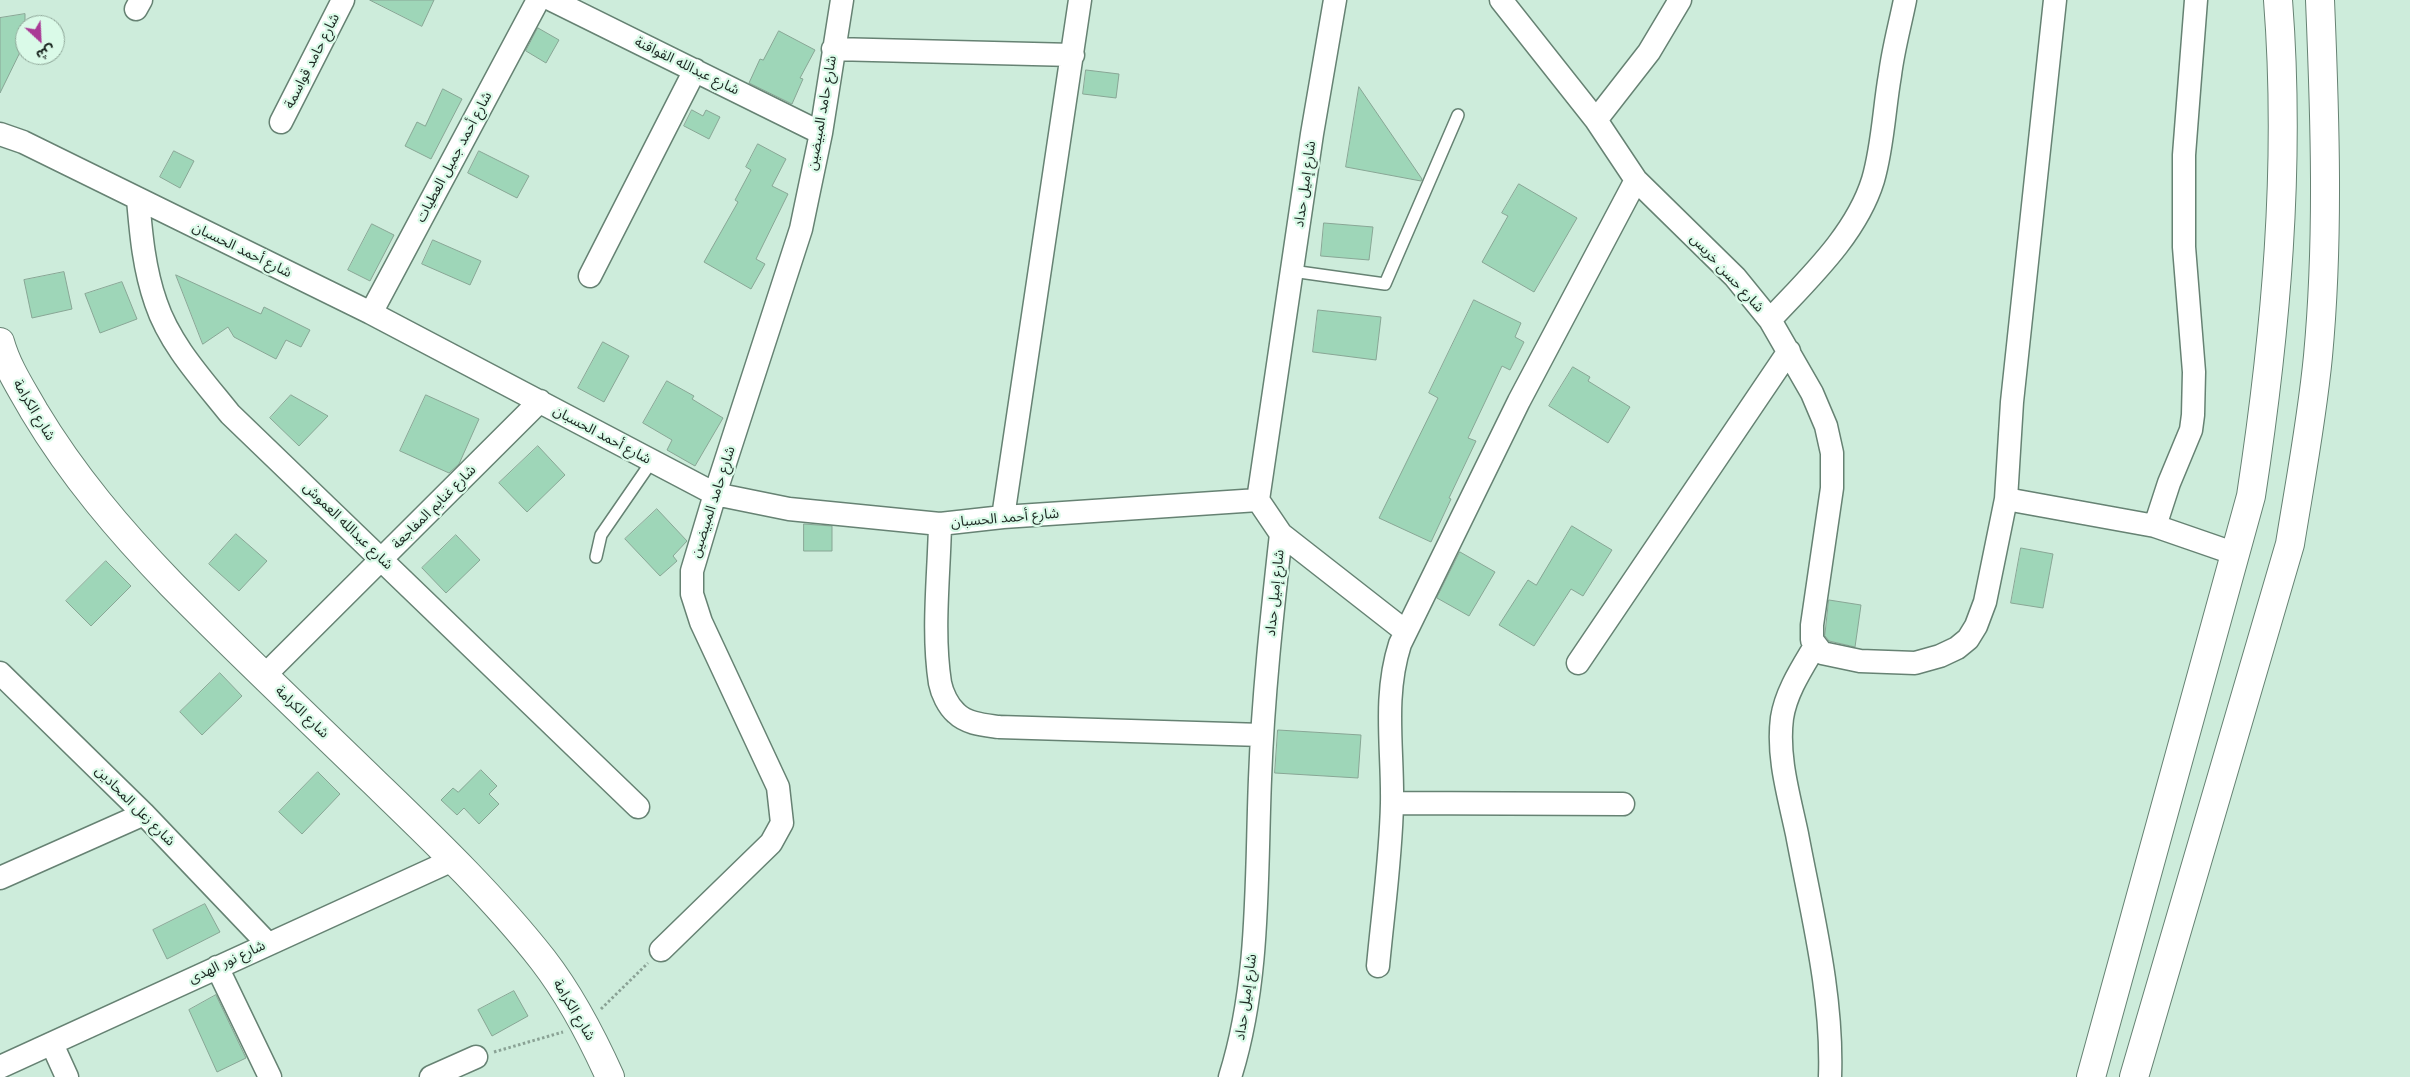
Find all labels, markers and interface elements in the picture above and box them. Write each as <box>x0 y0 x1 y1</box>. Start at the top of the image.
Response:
street label: شارع حامد قواسمة <box>281 11 343 111</box>
north arrow <box>15 15 65 65</box>
street label: شارع عبدالله القواقنة <box>632 33 742 99</box>
text: ش <box>34 41 58 65</box>
street label: شارع حامد المبيضين <box>804 54 840 172</box>
street label: شارع أحمد جميل العطيات <box>412 89 496 225</box>
street label: شارع إميل حداد <box>1291 140 1319 228</box>
street label: شارع أحمد الحسبان <box>190 219 294 281</box>
street label: شارع حسن خريس <box>1686 230 1768 316</box>
street label: شارع الكرامة <box>9 377 59 443</box>
street label: شارع أحمد الحسبان <box>550 402 654 468</box>
street label: شارع حامد المبيضين <box>687 444 739 560</box>
street label: شارع غنايم المفاجعة <box>389 462 479 552</box>
street label: شارع عبدالله العموش <box>300 479 396 573</box>
street label: شارع أحمد الحسبان <box>950 505 1060 531</box>
street label: شارع إميل حداد <box>1262 549 1288 637</box>
street label: شارع الكرامة <box>272 682 332 742</box>
street label: شارع زعل المحادين <box>91 762 179 850</box>
street label: شارع نور الهدى <box>186 937 268 987</box>
street label: شارع إميل حداد <box>1232 953 1260 1041</box>
street label: شارع الكرامة <box>549 977 599 1043</box>

